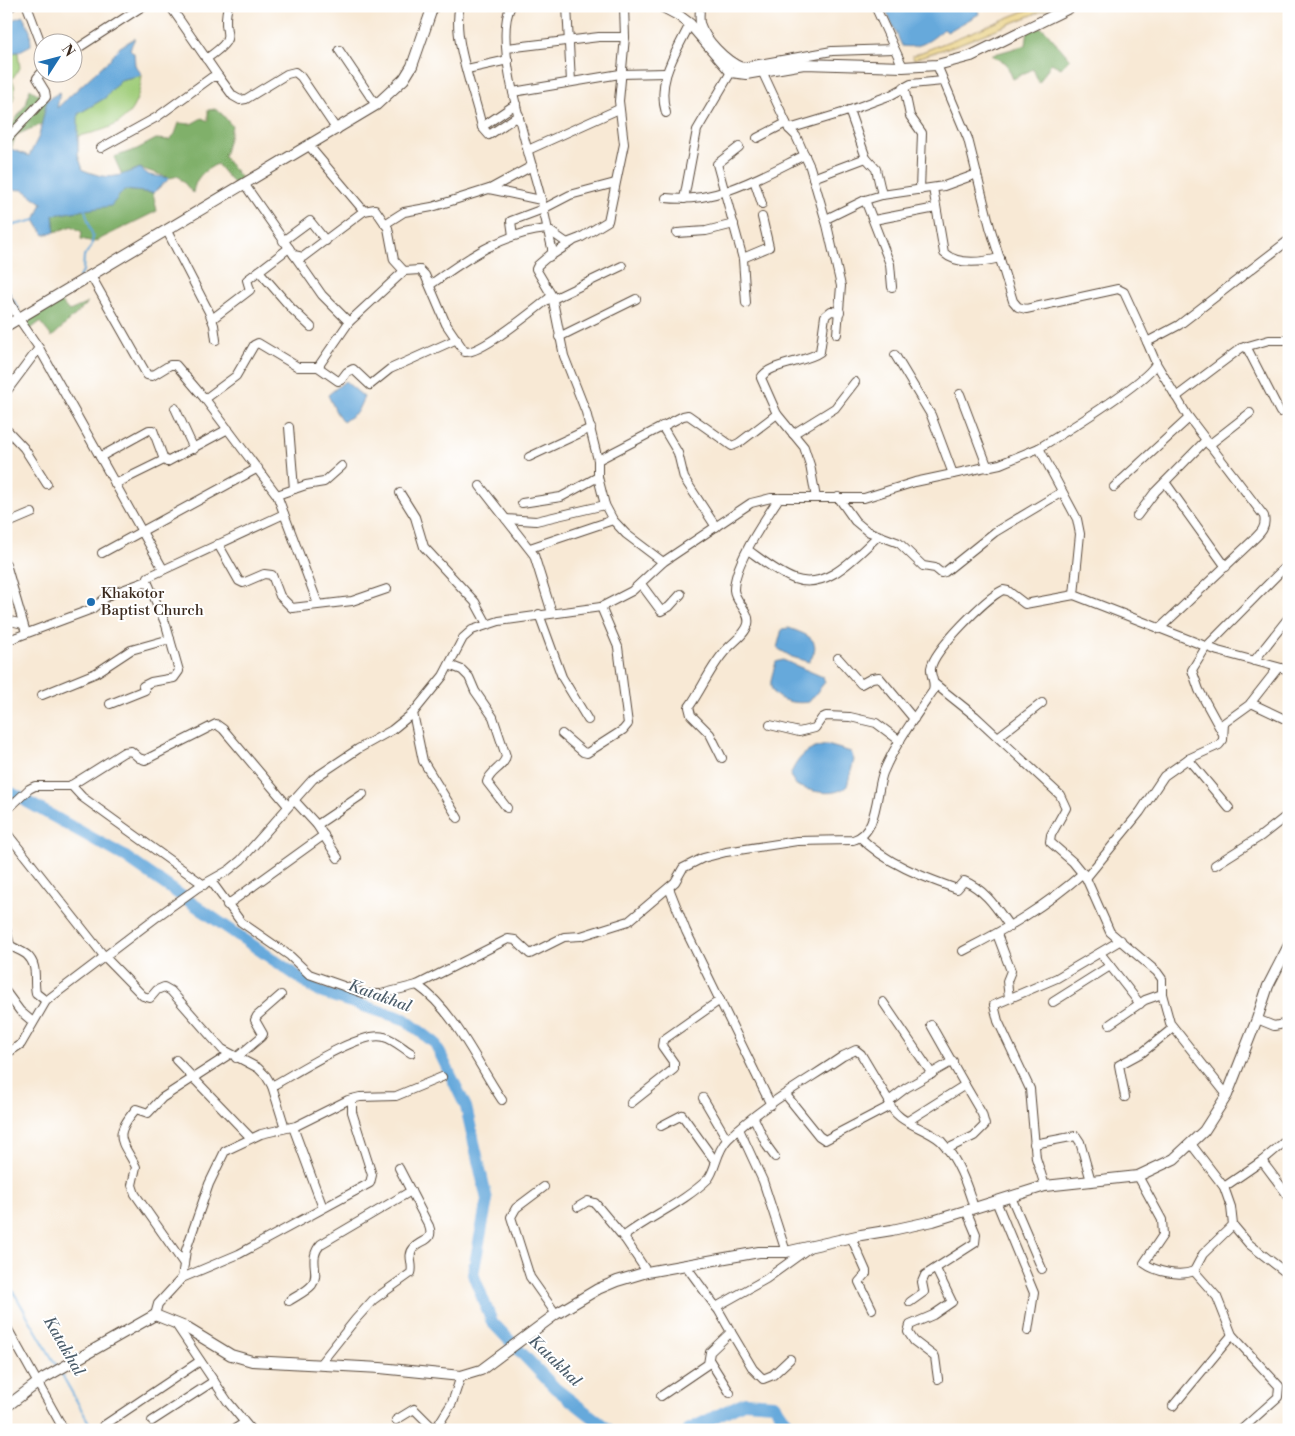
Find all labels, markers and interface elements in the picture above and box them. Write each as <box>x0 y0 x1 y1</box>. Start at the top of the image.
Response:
north arrow <box>32 32 82 82</box>
text: N <box>57 41 78 61</box>
place label: Khakotor Baptist Church <box>100 584 204 620</box>
marker: Khakotor Baptist Church <box>85 596 97 608</box>
water label: Katakhal <box>346 975 415 1017</box>
water label: Katakhal <box>39 1313 90 1380</box>
water label: Katakhal <box>524 1331 586 1392</box>

